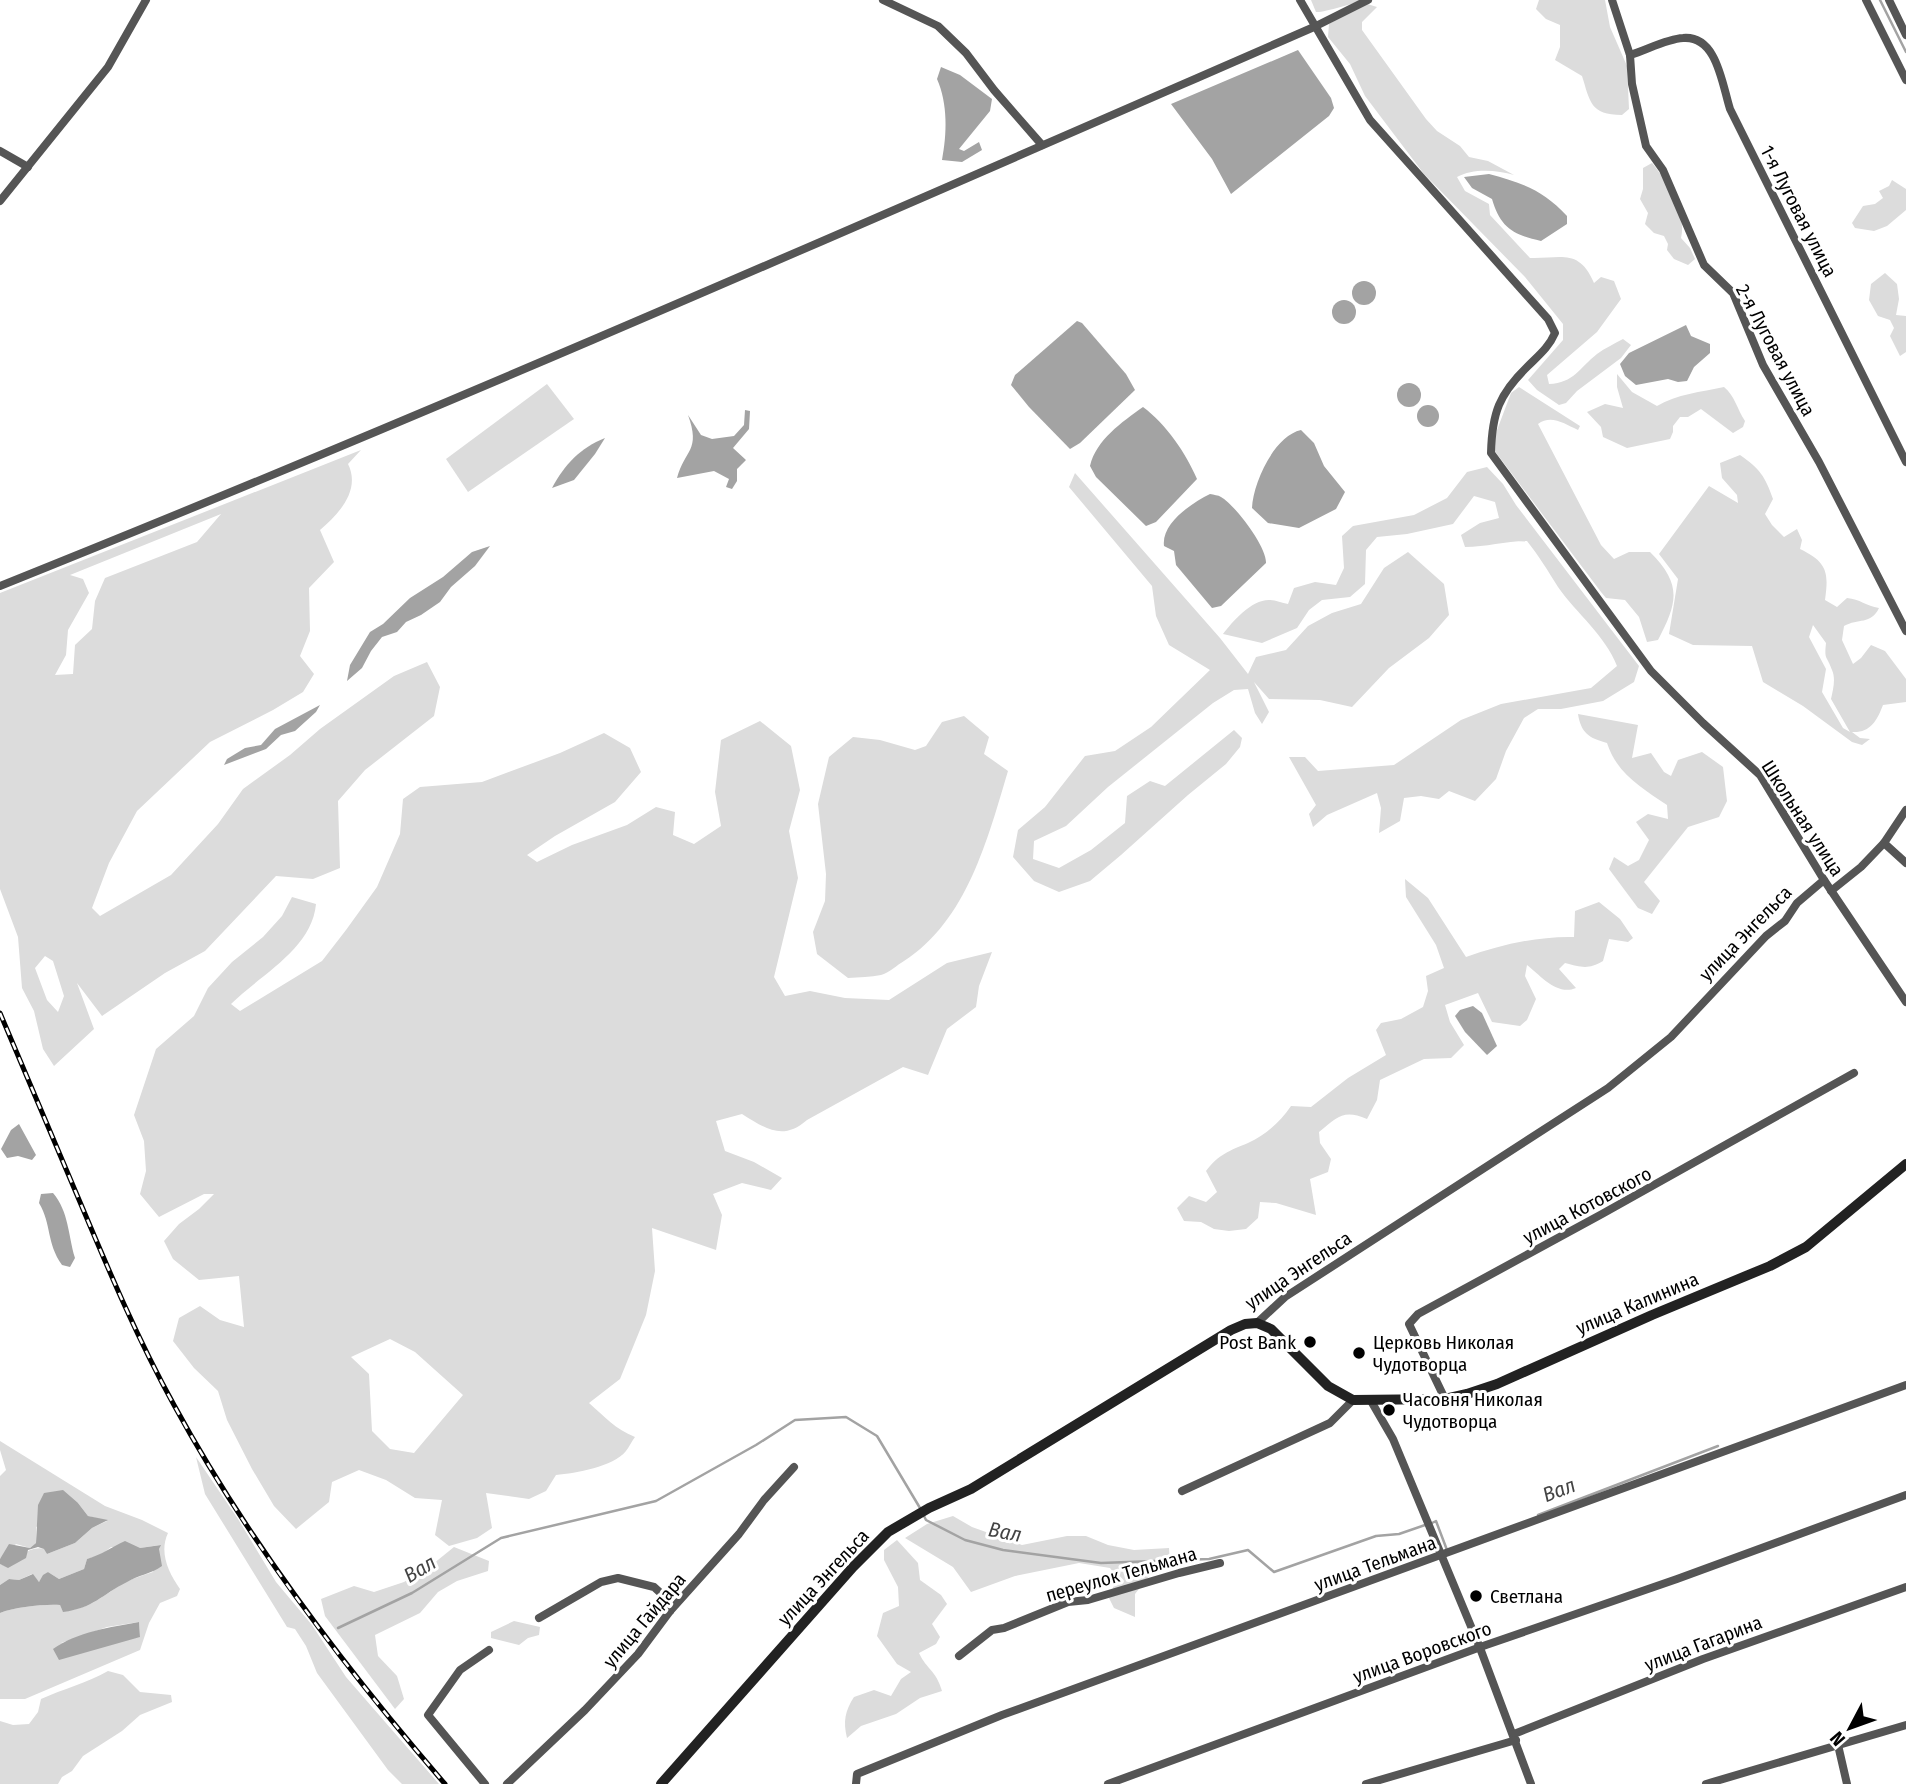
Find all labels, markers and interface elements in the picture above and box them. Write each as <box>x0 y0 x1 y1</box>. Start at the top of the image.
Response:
street label: 1-я Луговая улица <box>1755 142 1842 281</box>
street label: 2-я Луговая улица <box>1731 281 1820 420</box>
street label: Школьная улица <box>1757 756 1849 881</box>
street label: улица Энгельса <box>1694 881 1796 986</box>
street label: улица Котовского <box>1519 1162 1655 1249</box>
street label: улица Энгельса <box>1241 1226 1356 1314</box>
street label: улица Калинина <box>1572 1267 1702 1340</box>
place label: Post Bank <box>1219 1331 1296 1354</box>
place label: Церковь Николая Чудотворца <box>1373 1331 1514 1376</box>
marker: Post Bank <box>1302 1334 1318 1350</box>
marker: Церковь Николая Чудотворца <box>1351 1345 1367 1361</box>
place label: Часовня Николая Чудотворца <box>1403 1388 1543 1433</box>
marker: Часовня Николая Чудотворца <box>1381 1402 1397 1418</box>
water label: Вал <box>1539 1472 1579 1508</box>
water label: Вал <box>986 1516 1024 1548</box>
street label: улица Энгельса <box>773 1524 874 1630</box>
street label: улица Тельмана <box>1311 1531 1439 1596</box>
street label: переулок Тельмана <box>1043 1542 1199 1607</box>
water label: Вал <box>399 1549 441 1589</box>
street label: улица Гайдара <box>598 1568 691 1672</box>
place label: Светлана <box>1490 1585 1563 1608</box>
marker: Светлана <box>1468 1588 1484 1604</box>
street label: улица Гагарина <box>1641 1611 1765 1676</box>
street label: улица Воровского <box>1350 1617 1495 1688</box>
north arrow <box>1815 1693 1885 1763</box>
text: N <box>1825 1727 1850 1751</box>

